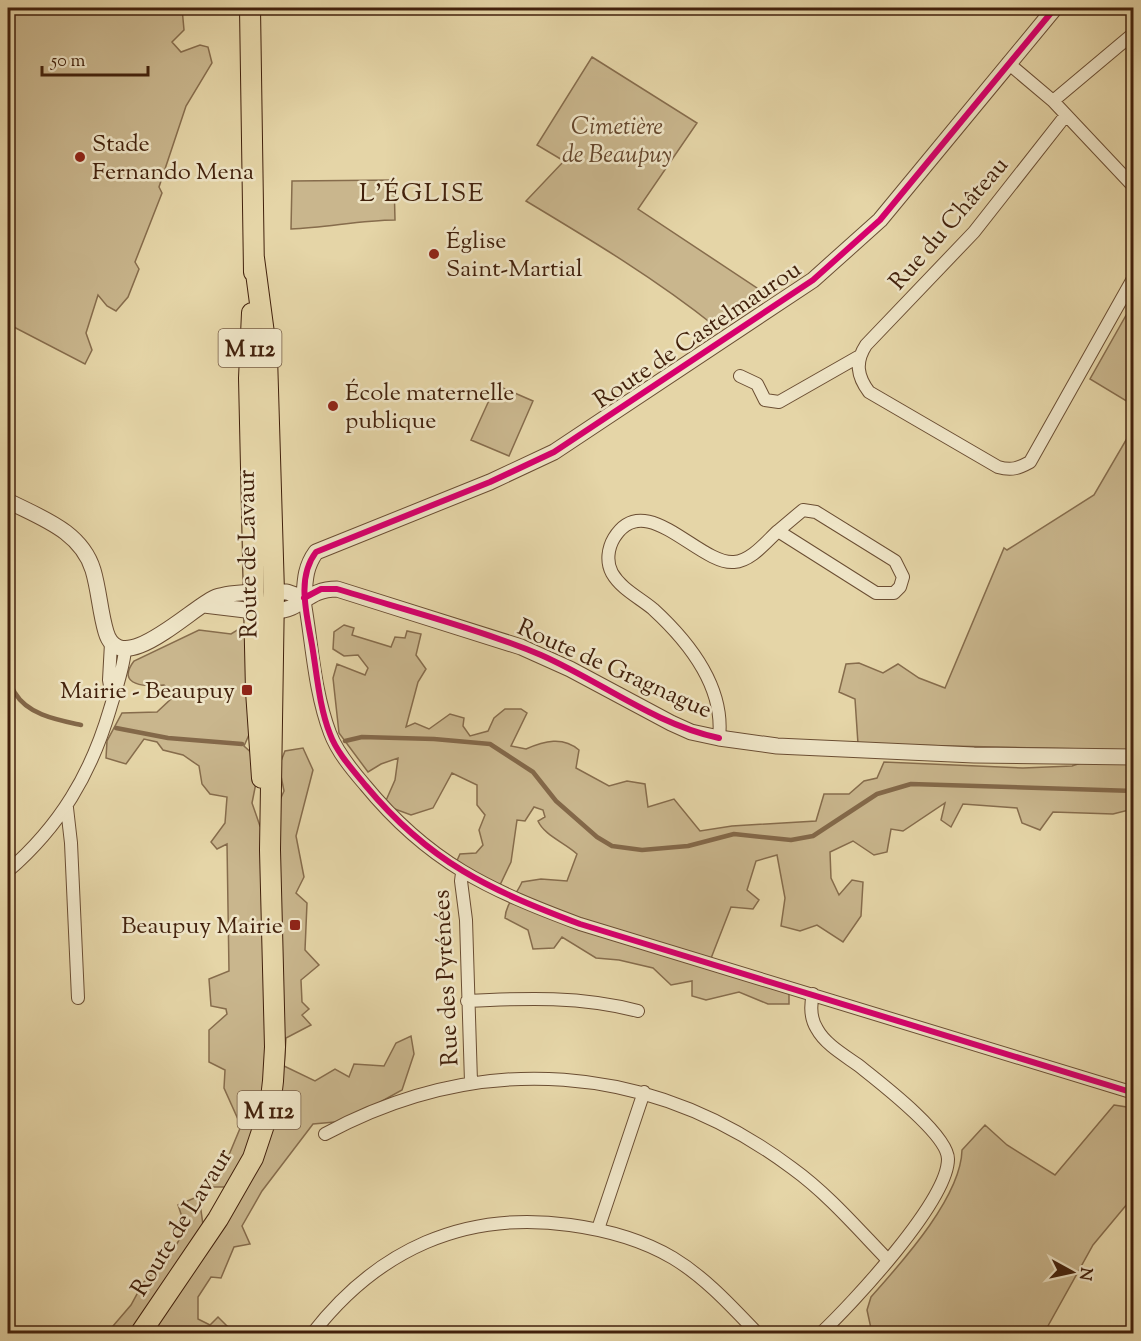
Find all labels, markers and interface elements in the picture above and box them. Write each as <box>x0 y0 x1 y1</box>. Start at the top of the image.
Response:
scale bar <box>42 39 148 77</box>
text: 50 m <box>50 49 86 75</box>
park label: Cimetière de Beaupuy <box>562 111 672 173</box>
place label: Stade Fernando Mena <box>92 128 254 190</box>
marker: Stade Fernando Mena <box>73 150 87 164</box>
street label: Rue du Château <box>882 150 1017 299</box>
district label: L'ÉGLISE <box>359 176 485 213</box>
place label: Église Saint-Martial <box>446 225 583 287</box>
marker: Église Saint-Martial <box>427 247 441 261</box>
street label: Route de Castelmaurou <box>588 253 809 418</box>
road number: M 112 <box>218 329 282 367</box>
place label: École maternelle publique <box>345 377 515 439</box>
marker: École maternelle publique <box>326 399 340 413</box>
street label: Route de Lavaur <box>231 469 267 639</box>
street label: Route de Gragnague <box>511 612 717 728</box>
place label: Mairie - Beaupuy <box>60 675 235 709</box>
marker: Mairie - Beaupuy <box>240 683 254 697</box>
street label: Rue des Pyrénées <box>425 889 469 1067</box>
place label: Beaupuy Mairie <box>121 910 283 944</box>
marker: Beaupuy Mairie <box>288 918 302 932</box>
road number: M 112 <box>238 1091 300 1129</box>
street label: Route de Lavaur <box>124 1142 242 1304</box>
north arrow <box>1042 1242 1102 1302</box>
text: N <box>1072 1266 1097 1282</box>

